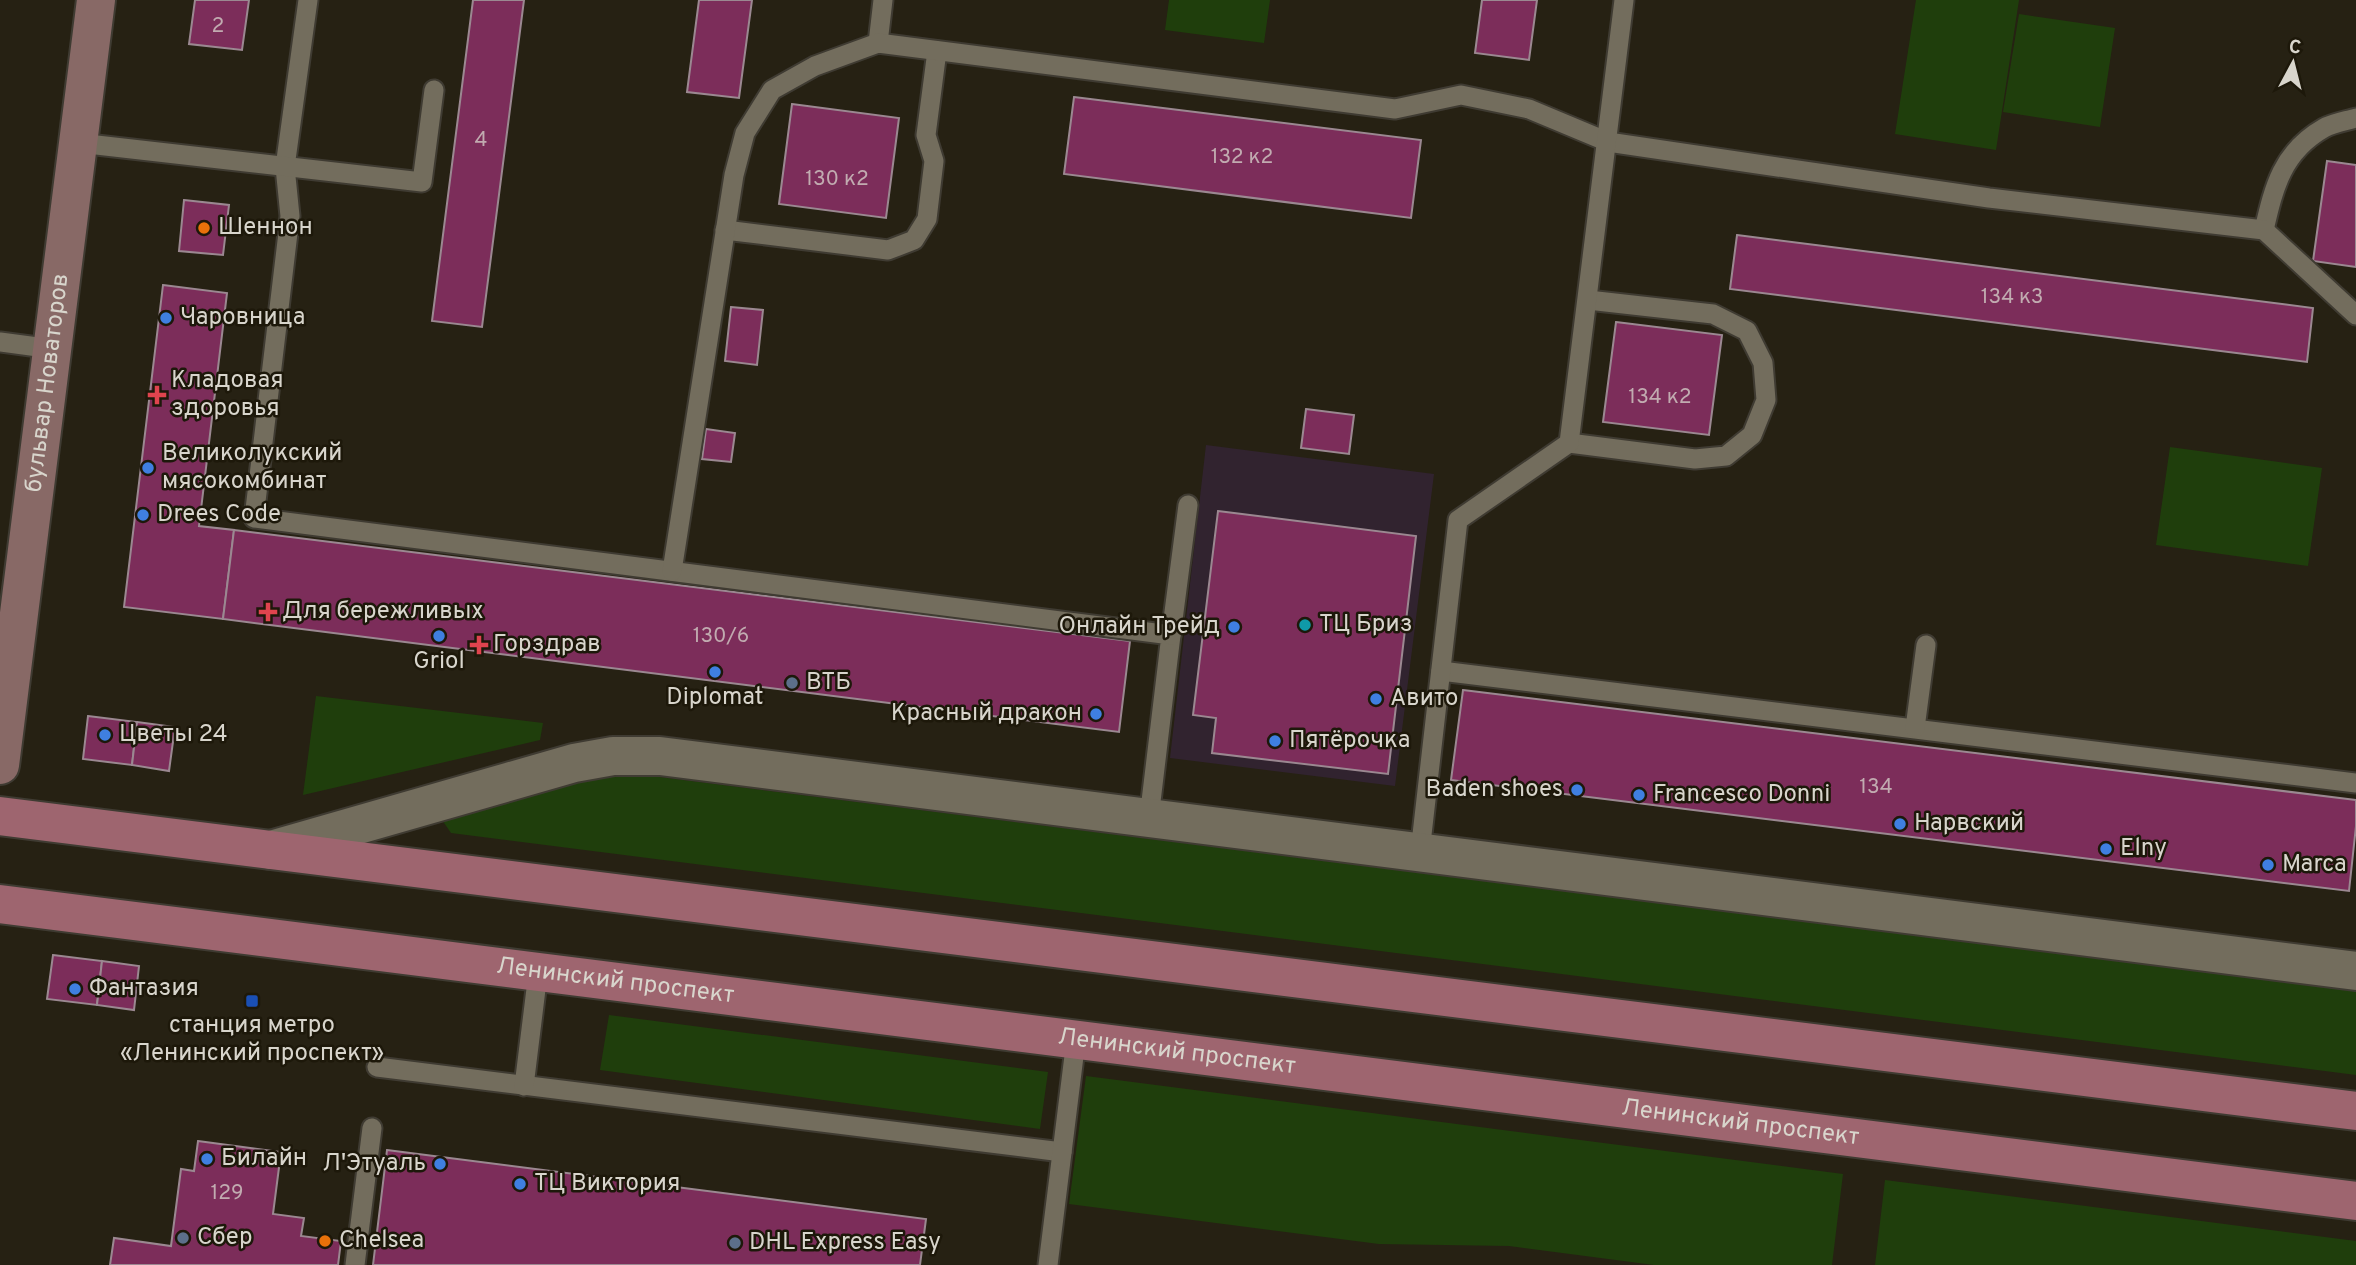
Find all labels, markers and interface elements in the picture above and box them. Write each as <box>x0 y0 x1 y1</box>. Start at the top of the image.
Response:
house number: 2 <box>212 13 224 40</box>
north arrow <box>2258 28 2328 98</box>
text: С <box>2287 35 2302 61</box>
house number: 4 <box>474 127 488 154</box>
house number: 132 к2 <box>1211 144 1273 171</box>
house number: 130 к2 <box>805 166 869 193</box>
place label: Шеннон <box>218 213 313 243</box>
marker: Шеннон <box>196 220 212 236</box>
street label: бульвар Новаторов <box>19 272 77 494</box>
house number: 134 к3 <box>1981 284 2043 311</box>
place label: Чаровница <box>180 303 305 333</box>
marker: Чаровница <box>158 310 174 326</box>
place label: Кладовая здоровья <box>171 366 284 424</box>
house number: 134 к2 <box>1628 384 1692 411</box>
marker: Кладовая здоровья <box>149 387 165 403</box>
place label: Великолукский мясокомбинат <box>162 439 342 497</box>
marker: Великолукский мясокомбинат <box>140 460 156 476</box>
place label: Drees Code <box>157 500 281 530</box>
marker: Drees Code <box>135 507 151 523</box>
place label: Для бережливых <box>282 597 484 627</box>
marker: Для бережливых <box>260 604 276 620</box>
place label: ТЦ Бриз <box>1319 610 1413 640</box>
place label: Онлайн Трейд <box>1058 612 1220 642</box>
marker: ТЦ Бриз <box>1297 617 1313 633</box>
marker: Онлайн Трейд <box>1226 619 1242 635</box>
house number: 130/6 <box>693 623 749 650</box>
marker: Griol <box>431 628 447 644</box>
place label: Горздрав <box>493 630 601 660</box>
marker: Горздрав <box>471 637 487 653</box>
place label: Griol <box>413 647 465 677</box>
marker: Diplomat <box>707 664 723 680</box>
place label: ВТБ <box>806 668 851 698</box>
marker: ВТБ <box>784 675 800 691</box>
place label: Diplomat <box>666 683 764 713</box>
place label: Авито <box>1390 684 1458 714</box>
marker: Авито <box>1368 691 1384 707</box>
place label: Красный дракон <box>891 699 1082 729</box>
marker: Красный дракон <box>1088 706 1104 722</box>
place label: Цветы 24 <box>119 720 228 750</box>
place label: Пятёрочка <box>1289 726 1410 756</box>
marker: Цветы 24 <box>97 727 113 743</box>
marker: Пятёрочка <box>1267 733 1283 749</box>
house number: 134 <box>1859 774 1893 801</box>
place label: Baden shoes <box>1425 775 1563 805</box>
place label: Francesco Donni <box>1653 780 1830 810</box>
marker: Baden shoes <box>1569 782 1585 798</box>
marker: Francesco Donni <box>1631 787 1647 803</box>
place label: Нарвский <box>1914 809 2024 839</box>
marker: Нарвский <box>1892 816 1908 832</box>
place label: Elny <box>2120 834 2167 864</box>
marker: Elny <box>2098 841 2114 857</box>
place label: Marca <box>2282 850 2347 880</box>
marker: Marca <box>2260 857 2276 873</box>
street label: Ленинский проспект <box>494 952 736 1011</box>
place label: Фантазия <box>89 974 199 1004</box>
marker: Фантазия <box>67 981 83 997</box>
marker: станция метро «Ленинский проспект» <box>244 993 260 1009</box>
place label: станция метро «Ленинский проспект» <box>120 1011 384 1069</box>
street label: Ленинский проспект <box>1056 1022 1298 1082</box>
street label: Ленинский проспект <box>1619 1094 1861 1153</box>
place label: Билайн <box>221 1144 307 1174</box>
place label: Л'Этуаль <box>322 1149 426 1179</box>
marker: Билайн <box>199 1151 215 1167</box>
marker: Л'Этуаль <box>432 1156 448 1172</box>
place label: ТЦ Виктория <box>534 1169 680 1199</box>
marker: ТЦ Виктория <box>512 1176 528 1192</box>
house number: 129 <box>210 1180 244 1207</box>
place label: Сбер <box>197 1223 252 1253</box>
place label: Chelsea <box>339 1226 424 1256</box>
place label: DHL Express Easy <box>749 1228 941 1258</box>
marker: Сбер <box>175 1230 191 1246</box>
marker: Chelsea <box>317 1233 333 1249</box>
marker: DHL Express Easy <box>727 1235 743 1251</box>

